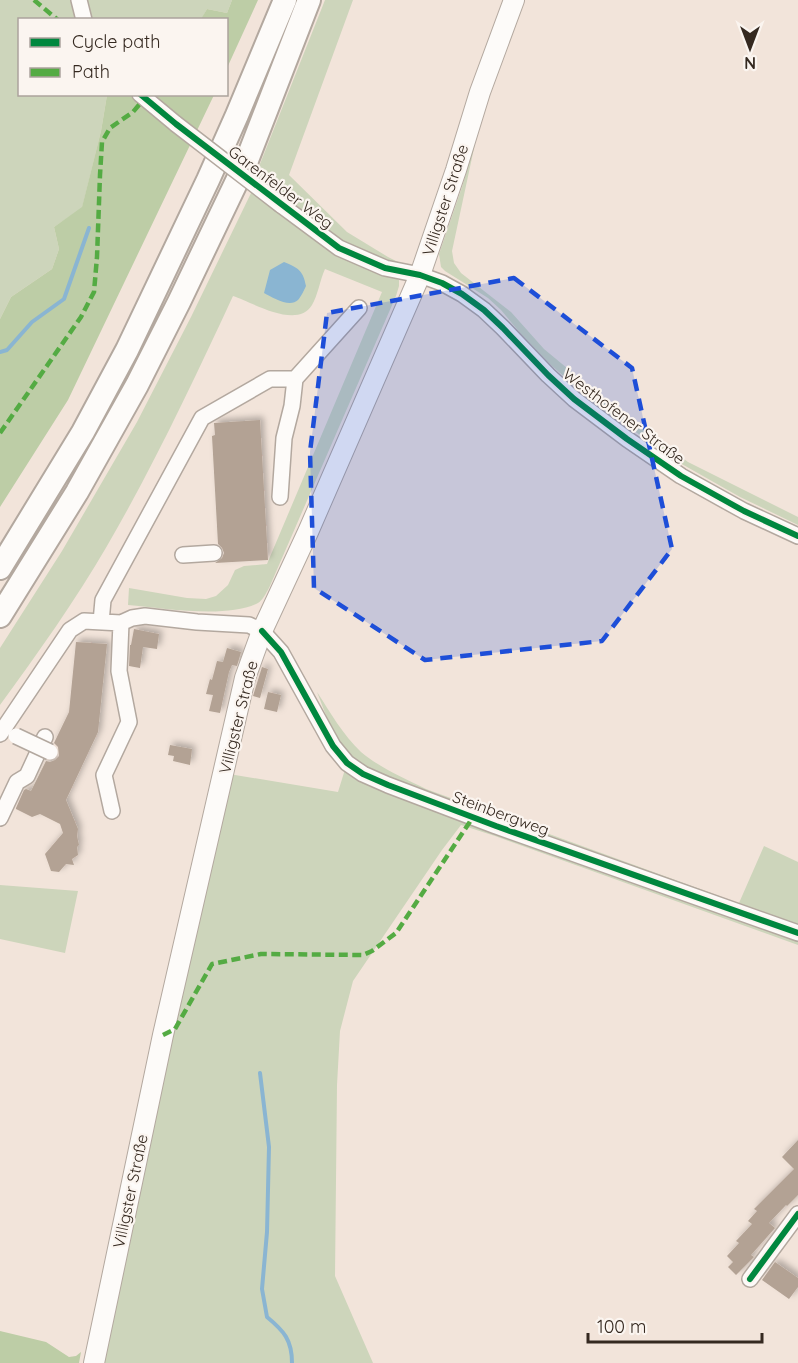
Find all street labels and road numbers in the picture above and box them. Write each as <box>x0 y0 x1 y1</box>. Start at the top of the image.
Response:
street label: Garenfelder Weg <box>225 141 337 233</box>
street label: Villigster Straße <box>418 142 472 258</box>
street label: Westhofener Straße <box>559 364 689 468</box>
street label: Villigster Straße <box>214 658 262 776</box>
street label: Steinbergweg <box>450 786 552 840</box>
street label: Villigster Straße <box>108 1132 152 1250</box>

